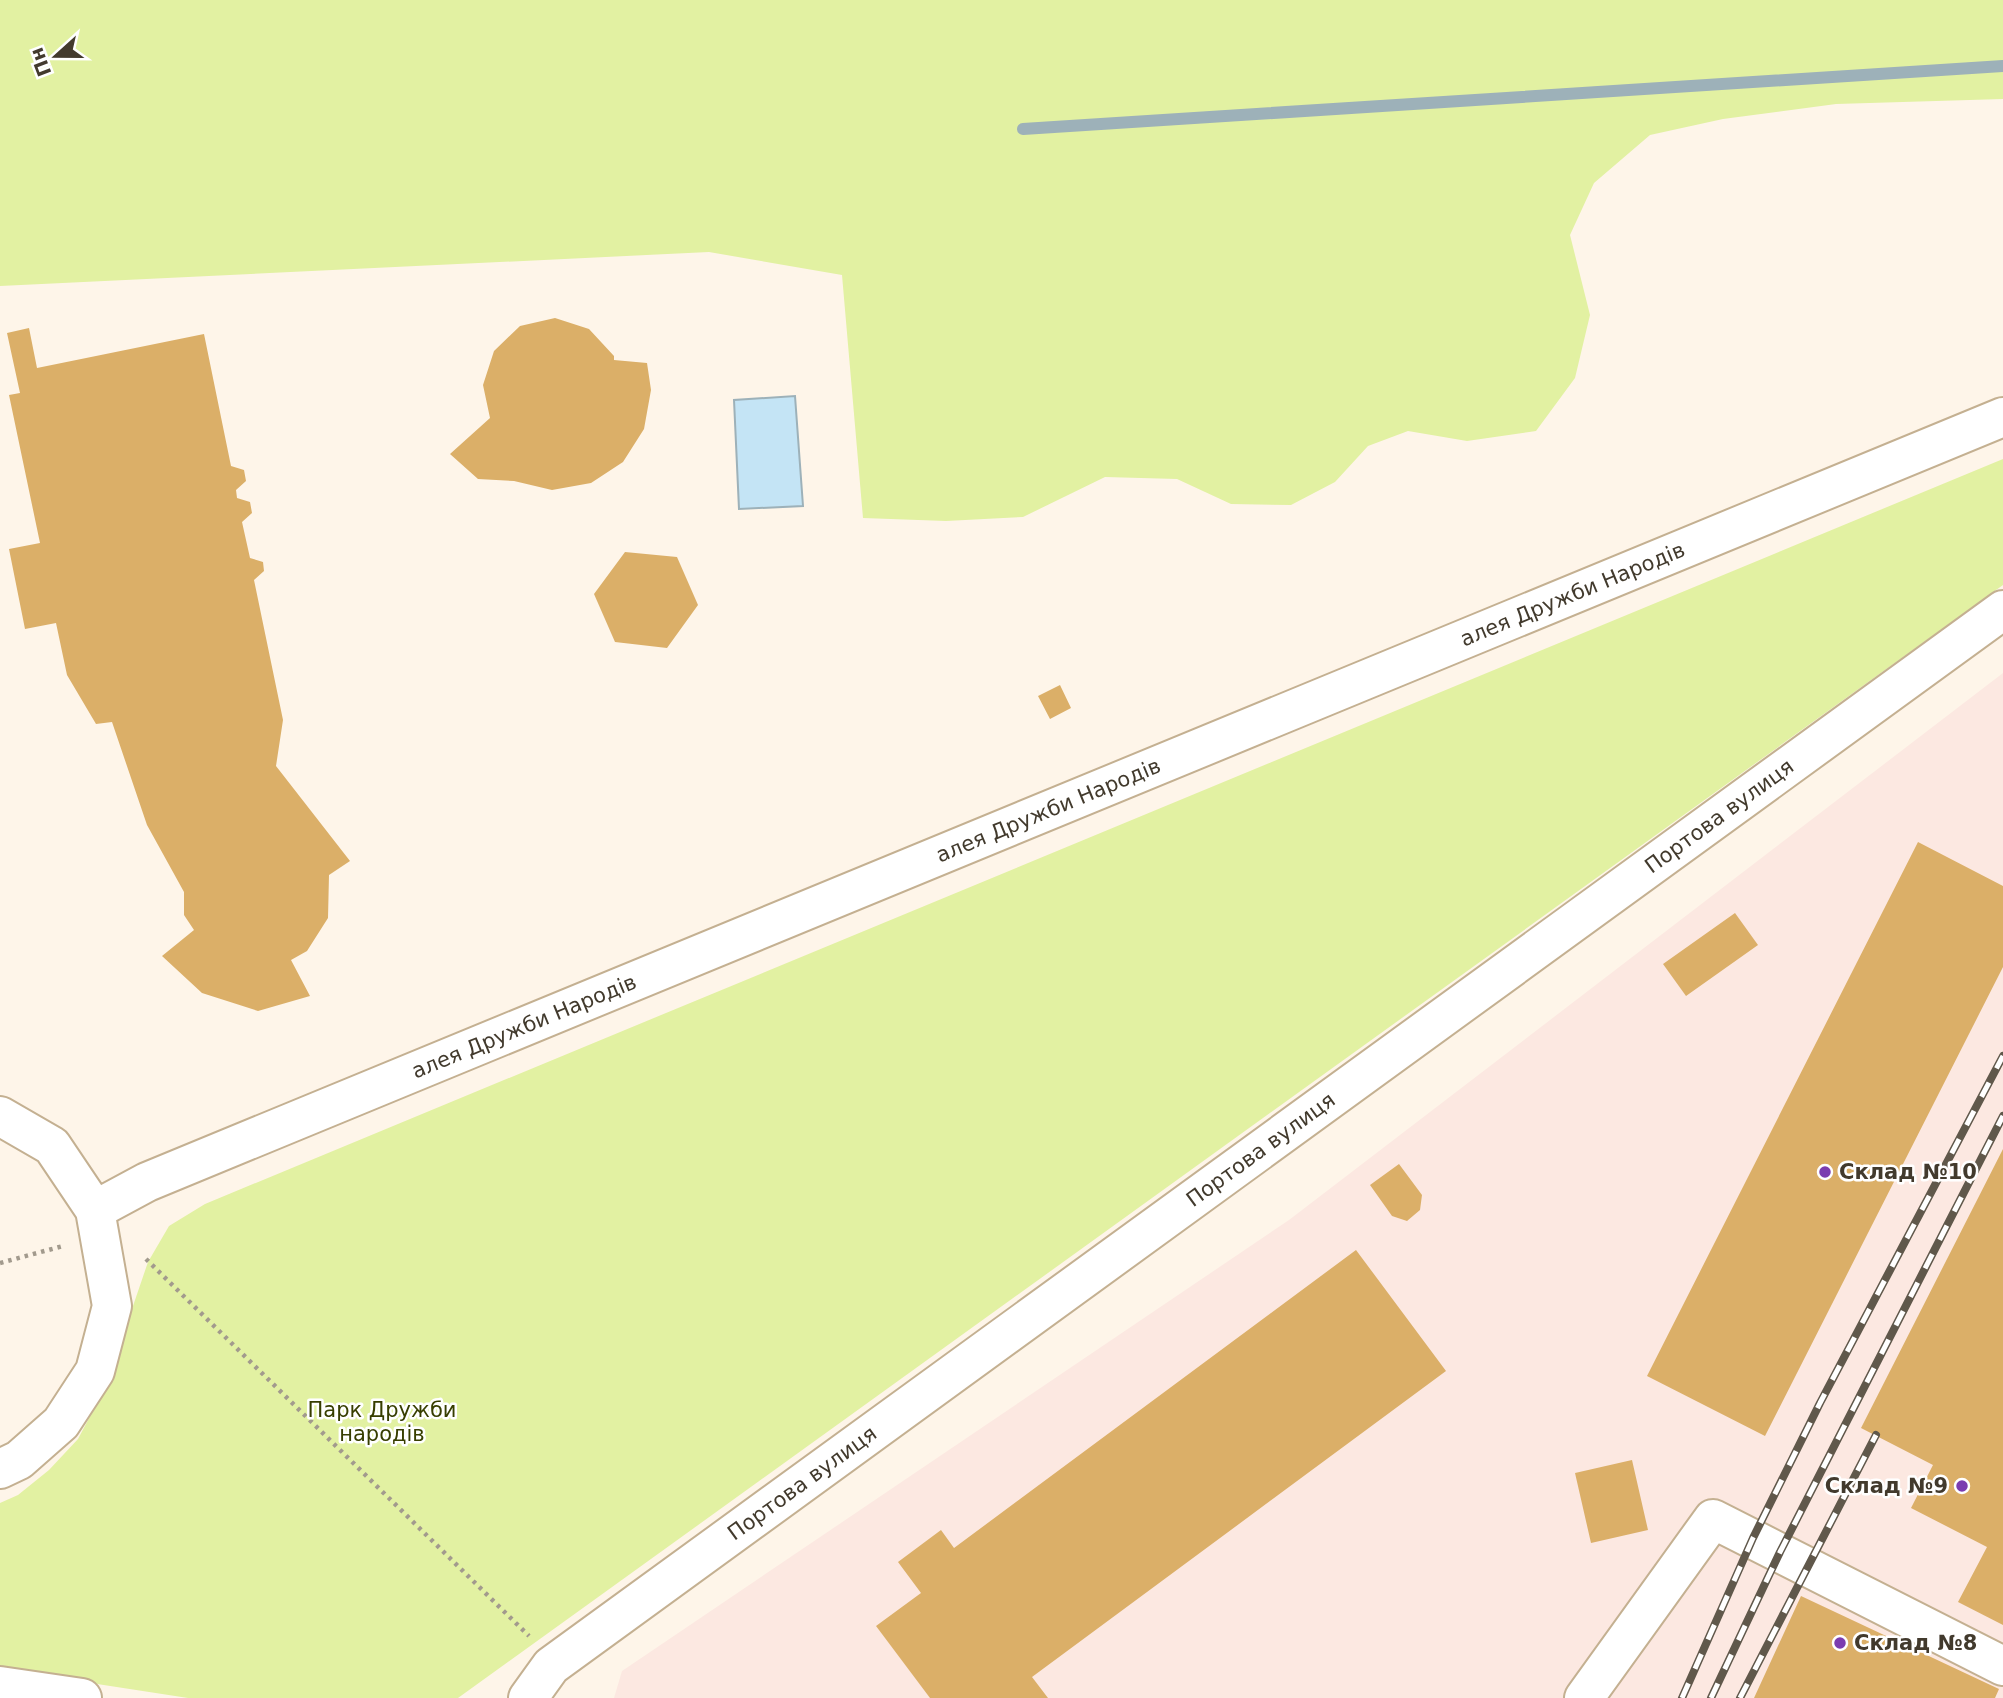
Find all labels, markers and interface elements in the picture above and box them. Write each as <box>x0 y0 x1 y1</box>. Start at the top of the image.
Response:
north arrow <box>21 21 91 91</box>
text: Пн <box>25 45 56 80</box>
street label: алея Дружби Народів <box>1457 537 1688 651</box>
street label: алея Дружби Народів <box>933 754 1164 867</box>
street label: Портова вулиця <box>1640 754 1798 878</box>
street label: алея Дружби Народів <box>408 970 640 1083</box>
street label: Портова вулиця <box>1182 1088 1340 1212</box>
place label: Склад №10 <box>1839 1160 1977 1184</box>
marker: Склад №10 <box>1817 1164 1833 1180</box>
park label: Парк Дружби народів <box>307 1398 457 1446</box>
street label: Портова вулиця <box>723 1421 881 1545</box>
place label: Склад №9 <box>1825 1474 1948 1498</box>
marker: Склад №9 <box>1954 1478 1970 1494</box>
place label: Склад №8 <box>1854 1631 1977 1655</box>
marker: Склад №8 <box>1832 1635 1848 1651</box>

